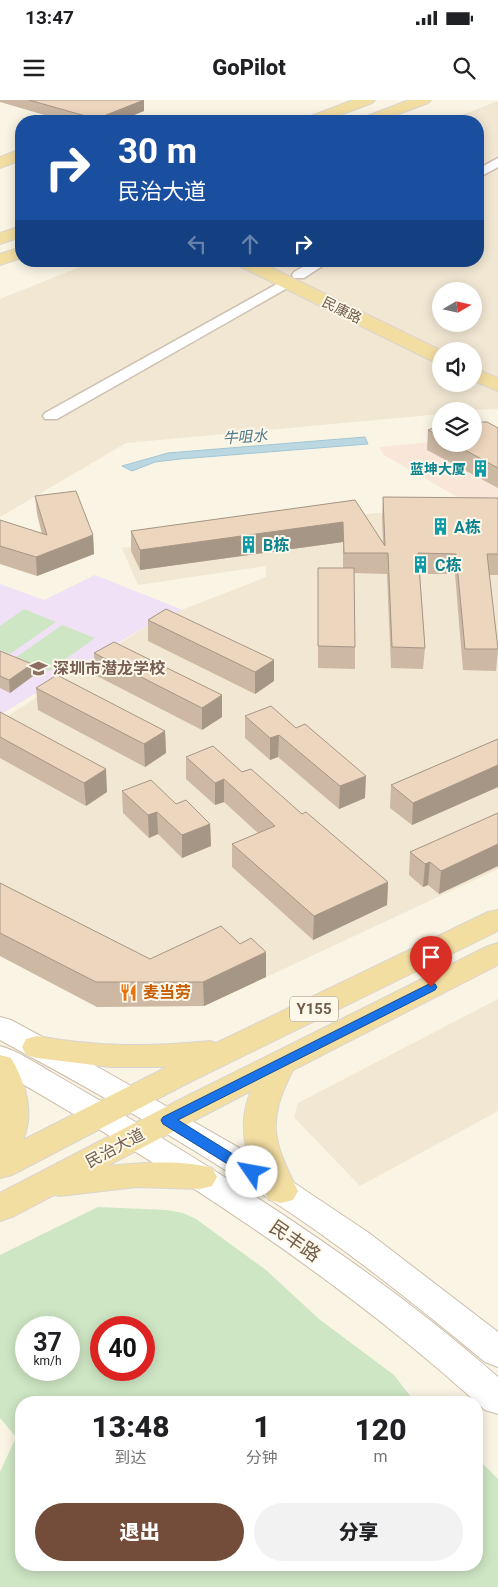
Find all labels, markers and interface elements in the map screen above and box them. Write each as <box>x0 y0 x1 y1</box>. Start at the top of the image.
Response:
text: 13:47 <box>25 6 74 29</box>
icon: menu <box>20 54 48 82</box>
icon: search <box>450 54 478 82</box>
text: GoPilot <box>212 55 286 80</box>
text: 30 m <box>118 131 197 172</box>
icon: right <box>35 135 100 200</box>
text: 民治大道 <box>118 179 206 204</box>
icon: left <box>183 230 211 258</box>
icon: ahead <box>236 230 264 258</box>
icon: right <box>289 230 317 258</box>
north arrow <box>432 282 482 332</box>
map controls <box>432 282 482 452</box>
street label: 民康路 <box>320 294 364 326</box>
button: sound <box>432 342 482 392</box>
button: layers <box>432 402 482 452</box>
water label: 牛咀水 <box>222 426 269 448</box>
building icon: 蓝坤大厦 <box>470 459 490 479</box>
place label: 蓝坤大厦 <box>410 461 466 477</box>
building icon: A栋 <box>430 517 450 537</box>
place label: A栋 <box>454 518 481 537</box>
building icon: B栋 <box>239 535 259 555</box>
place label: B栋 <box>263 536 289 555</box>
building icon: C栋 <box>411 555 431 575</box>
place label: C栋 <box>435 556 461 575</box>
school or university icon: 深圳市潜龙学校 <box>29 658 49 678</box>
place label: 深圳市潜龙学校 <box>53 659 166 678</box>
pin <box>410 936 452 987</box>
icon: arrive <box>417 943 445 971</box>
restaurant icon: 麦当劳 <box>119 982 139 1002</box>
place label: 麦当劳 <box>143 983 191 1002</box>
road number: Y155 <box>290 996 338 1022</box>
street label: 民治大道 <box>82 1125 148 1171</box>
position arrow <box>225 1145 277 1197</box>
street label: 民丰路 <box>265 1215 325 1267</box>
speed limit sign: 40 <box>90 1316 155 1381</box>
text: 37 <box>33 1328 62 1357</box>
text: km/h <box>33 1354 62 1368</box>
text: 13:48 <box>92 1409 169 1444</box>
text: 1 <box>253 1409 271 1444</box>
text: 120 <box>355 1412 406 1447</box>
text: m <box>373 1447 388 1466</box>
text: 到达 <box>114 1448 147 1467</box>
text: 分钟 <box>246 1448 278 1467</box>
button: 退出 <box>35 1503 244 1561</box>
button: 分享 <box>254 1503 463 1561</box>

